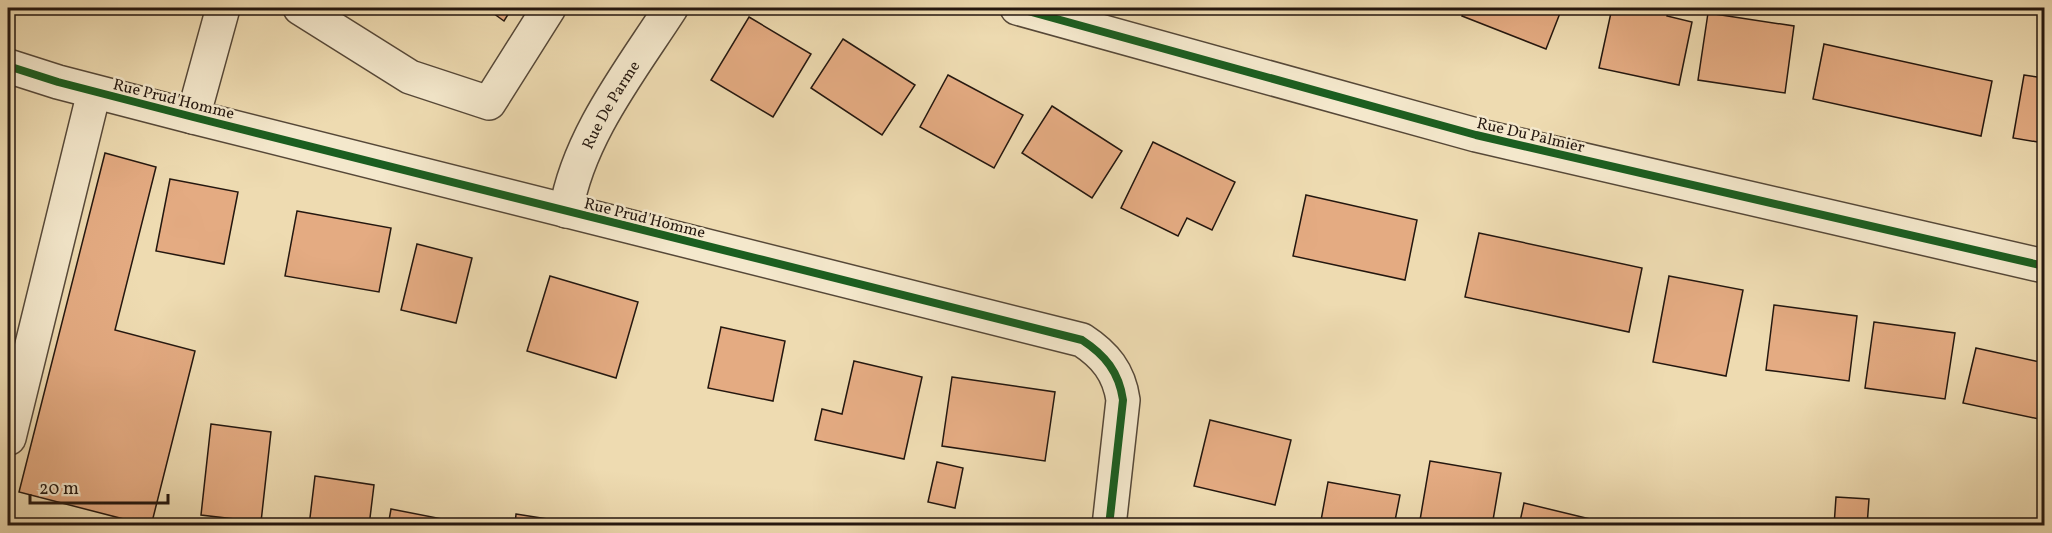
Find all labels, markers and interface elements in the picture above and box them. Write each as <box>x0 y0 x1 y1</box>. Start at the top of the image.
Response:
street label: Rue De Parme <box>578 57 646 153</box>
street label: Rue Prud'Homme <box>111 74 236 126</box>
street label: Rue Du Palmier <box>1475 113 1587 159</box>
street label: Rue Prud'Homme <box>582 193 707 245</box>
scale bar <box>30 467 168 505</box>
text: 20 m <box>39 477 79 502</box>

